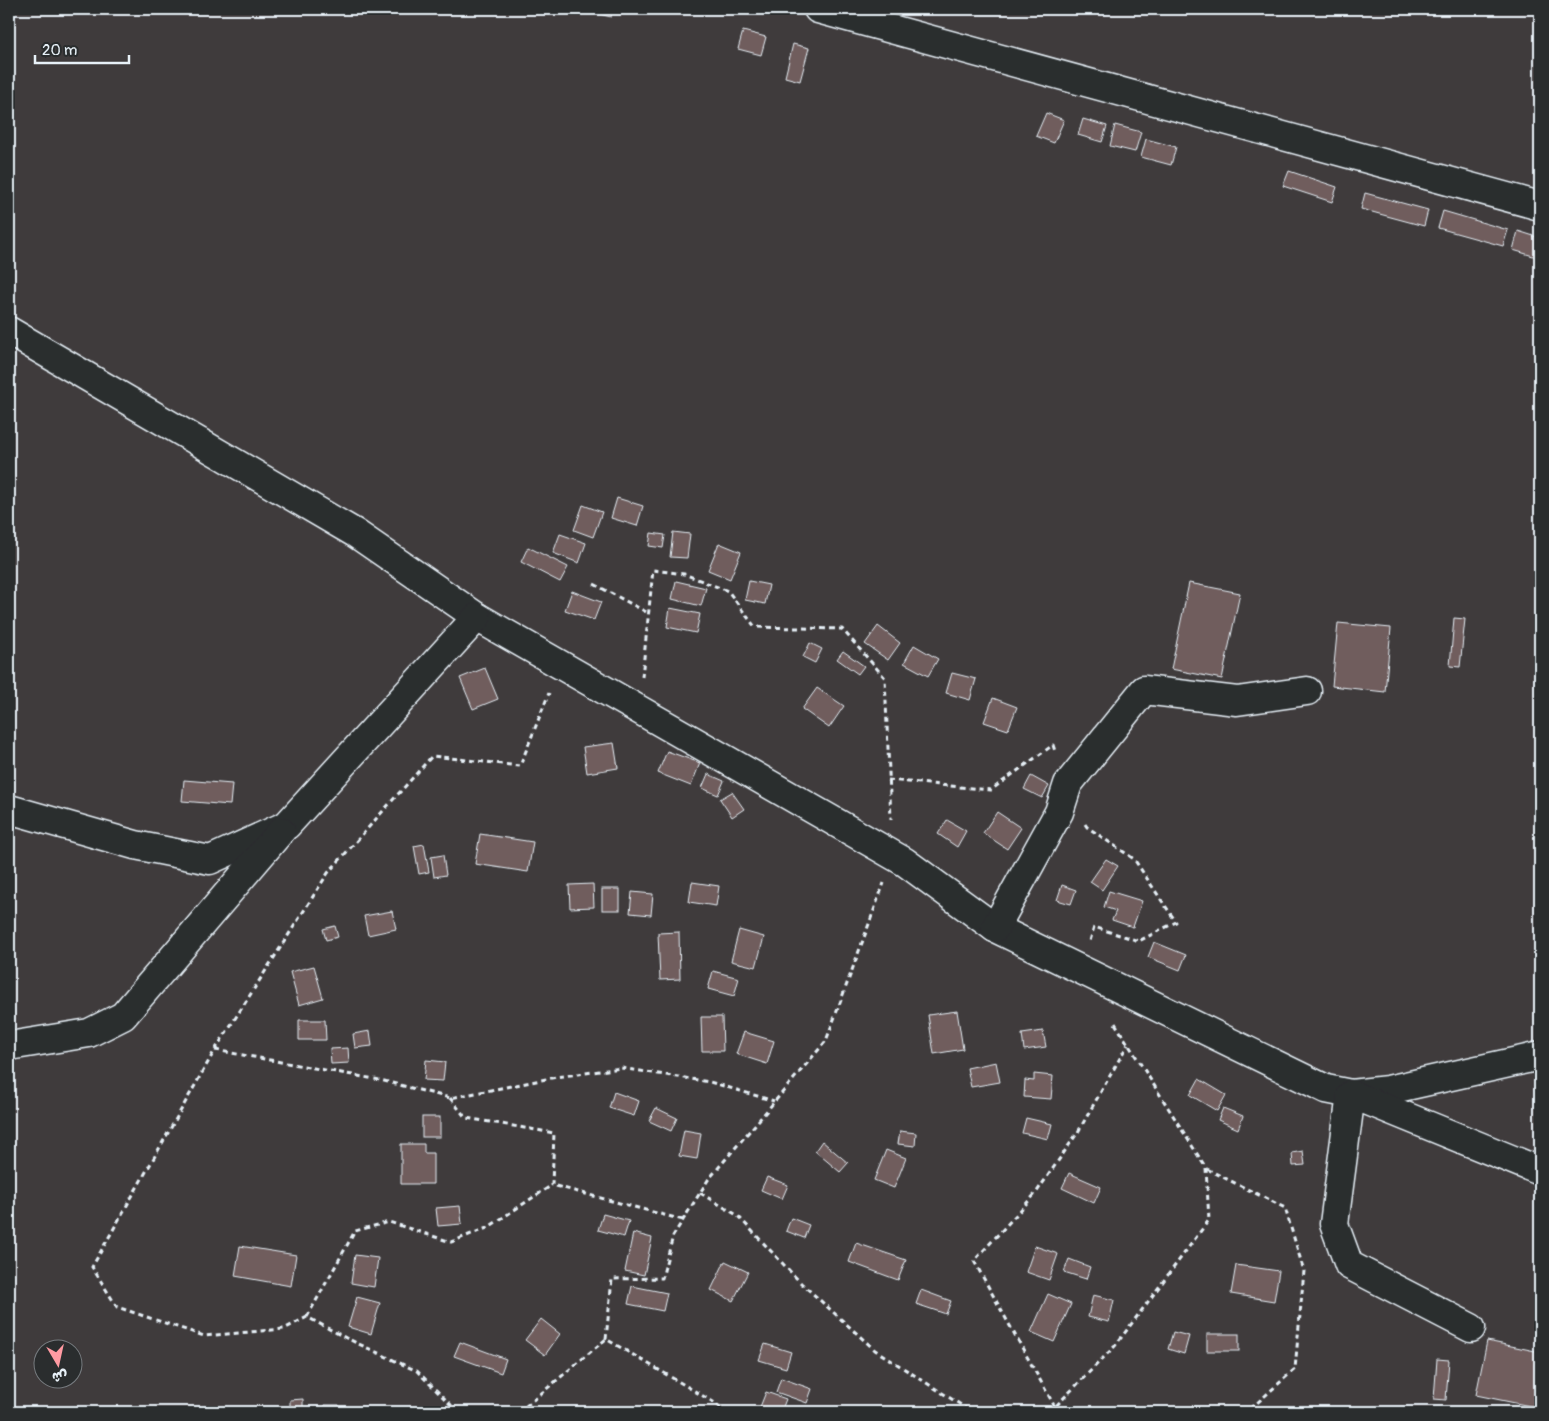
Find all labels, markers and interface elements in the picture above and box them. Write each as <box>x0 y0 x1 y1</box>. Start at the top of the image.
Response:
scale bar <box>35 32 129 64</box>
text: 20 m <box>42 41 77 60</box>
north arrow <box>32 1338 82 1388</box>
text: ش <box>51 1367 69 1386</box>

